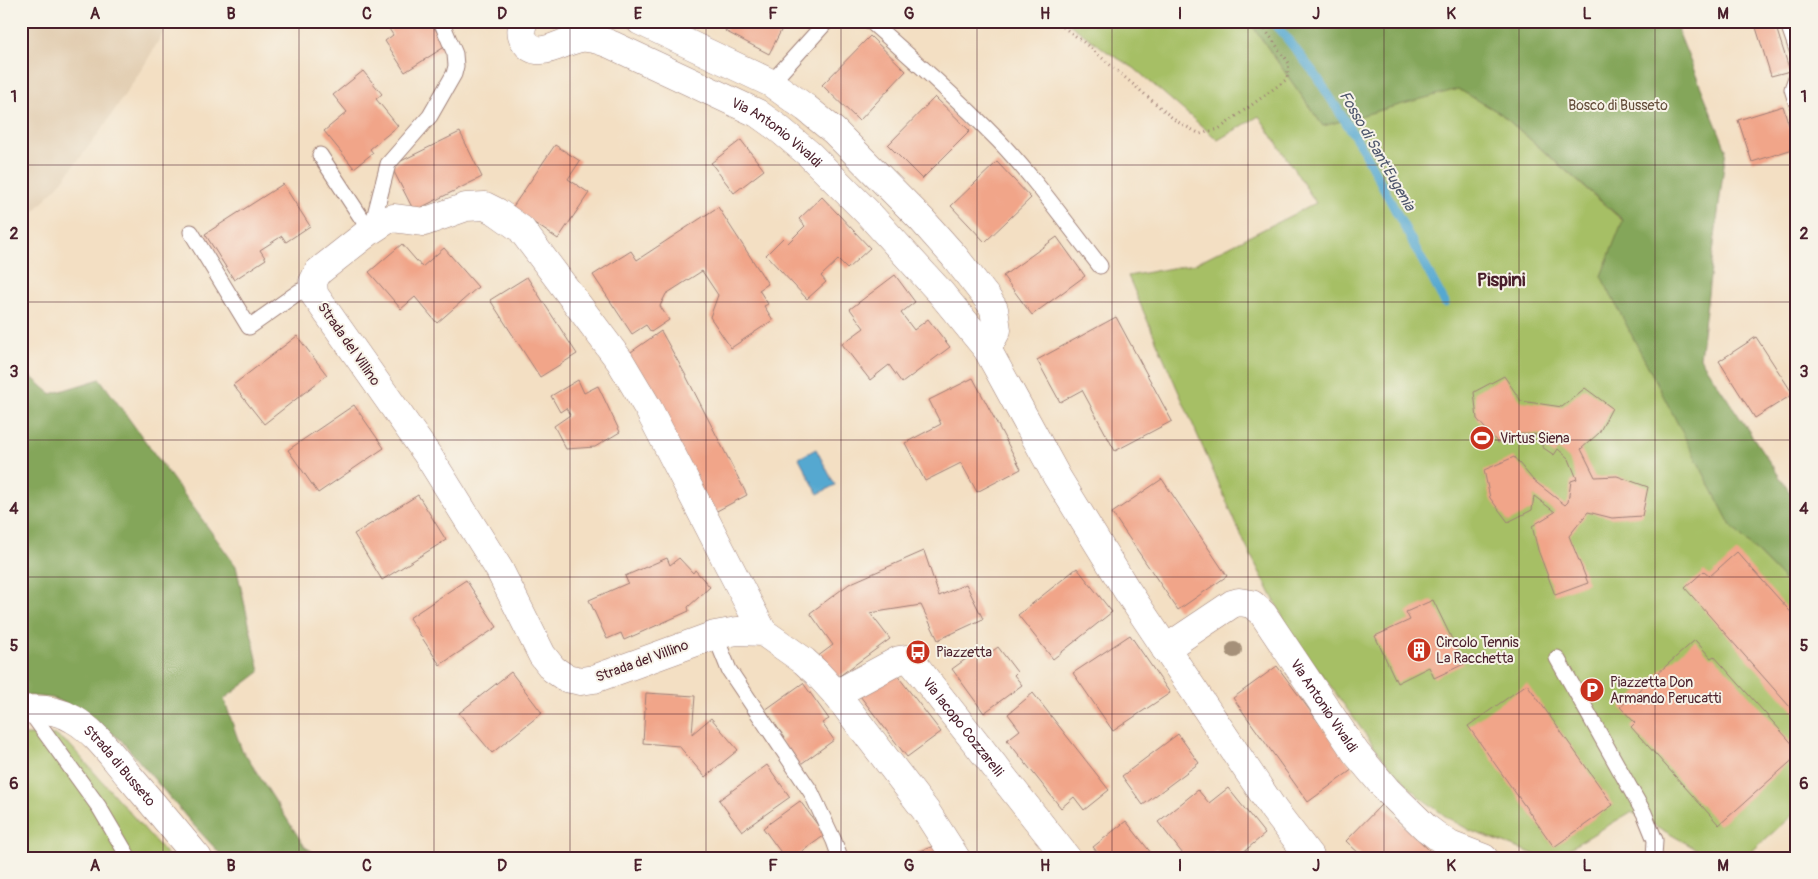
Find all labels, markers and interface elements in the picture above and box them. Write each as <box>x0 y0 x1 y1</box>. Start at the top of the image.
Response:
text: A <box>90 4 101 24</box>
text: B <box>226 4 236 24</box>
text: C <box>362 4 372 24</box>
text: D <box>497 4 507 24</box>
text: E <box>634 4 643 24</box>
text: F <box>768 4 778 24</box>
text: G <box>904 4 915 24</box>
text: H <box>1040 4 1050 24</box>
text: I <box>1178 4 1182 24</box>
text: J <box>1312 4 1320 24</box>
text: K <box>1446 4 1456 24</box>
text: L <box>1582 4 1592 24</box>
text: M <box>1717 4 1729 24</box>
text: 1 <box>11 87 17 107</box>
text: 1 <box>1801 87 1807 107</box>
water label: Fosso di Sant'Eugenia <box>1335 88 1420 215</box>
street label: Via Antonio Vivaldi <box>729 94 826 171</box>
park label: Bosco di Busseto <box>1568 97 1668 114</box>
text: 2 <box>10 224 19 244</box>
text: 2 <box>1800 224 1809 244</box>
district label: Pispini <box>1477 268 1526 292</box>
street label: Strada del Villino <box>314 299 384 389</box>
text: 3 <box>10 362 19 382</box>
text: 3 <box>1800 362 1809 382</box>
sports icon: Virtus Siena <box>1469 425 1495 451</box>
place label: Virtus Siena <box>1500 430 1570 447</box>
text: 4 <box>9 499 19 519</box>
text: 4 <box>1799 499 1809 519</box>
place label: Circolo Tennis La Racchetta <box>1436 634 1520 667</box>
text: 5 <box>10 636 19 656</box>
street label: Strada del Villino <box>593 636 691 686</box>
text: 5 <box>1800 636 1809 656</box>
building icon: Circolo Tennis La Racchetta <box>1406 637 1432 663</box>
bus stop icon: Piazzetta <box>905 639 931 665</box>
place label: Piazzetta <box>936 644 992 661</box>
street label: Via Antonio Vivaldi <box>1287 656 1362 756</box>
street label: Via Iacopo Cozzarelli <box>919 674 1008 780</box>
place label: Piazzetta Don Armando Perucatti <box>1610 674 1722 707</box>
parking icon: Piazzetta Don Armando Perucatti <box>1579 677 1605 703</box>
street label: Strada di Busseto <box>80 721 160 810</box>
text: 6 <box>9 774 19 794</box>
text: 6 <box>1799 774 1809 794</box>
text: A <box>90 856 101 876</box>
text: B <box>226 856 236 876</box>
text: C <box>362 856 372 876</box>
text: D <box>497 856 507 876</box>
text: E <box>634 856 643 876</box>
text: F <box>768 856 778 876</box>
text: G <box>904 856 915 876</box>
text: H <box>1040 856 1050 876</box>
text: I <box>1178 856 1182 876</box>
text: J <box>1312 856 1320 876</box>
text: K <box>1446 856 1456 876</box>
text: L <box>1582 856 1592 876</box>
text: M <box>1717 856 1729 876</box>

